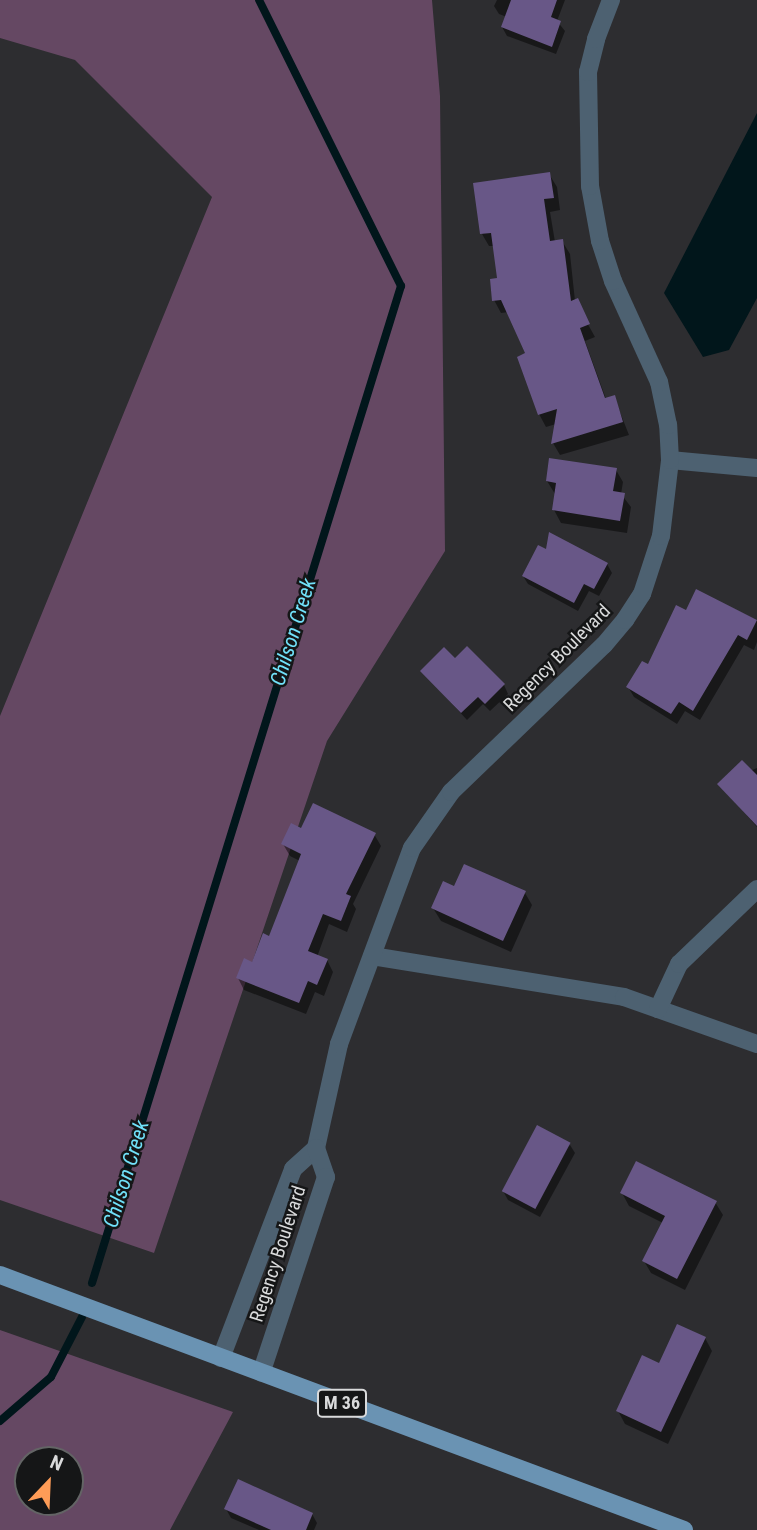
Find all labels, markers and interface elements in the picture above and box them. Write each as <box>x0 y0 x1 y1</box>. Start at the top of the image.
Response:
water label: Chilson Creek <box>265 575 321 689</box>
street label: Regency Boulevard <box>499 600 615 716</box>
water label: Chilson Creek <box>98 1117 154 1231</box>
street label: Regency Boulevard <box>245 1183 311 1325</box>
road number: M 36 <box>316 1388 368 1418</box>
north arrow <box>14 1446 84 1516</box>
text: N <box>47 1450 66 1476</box>

